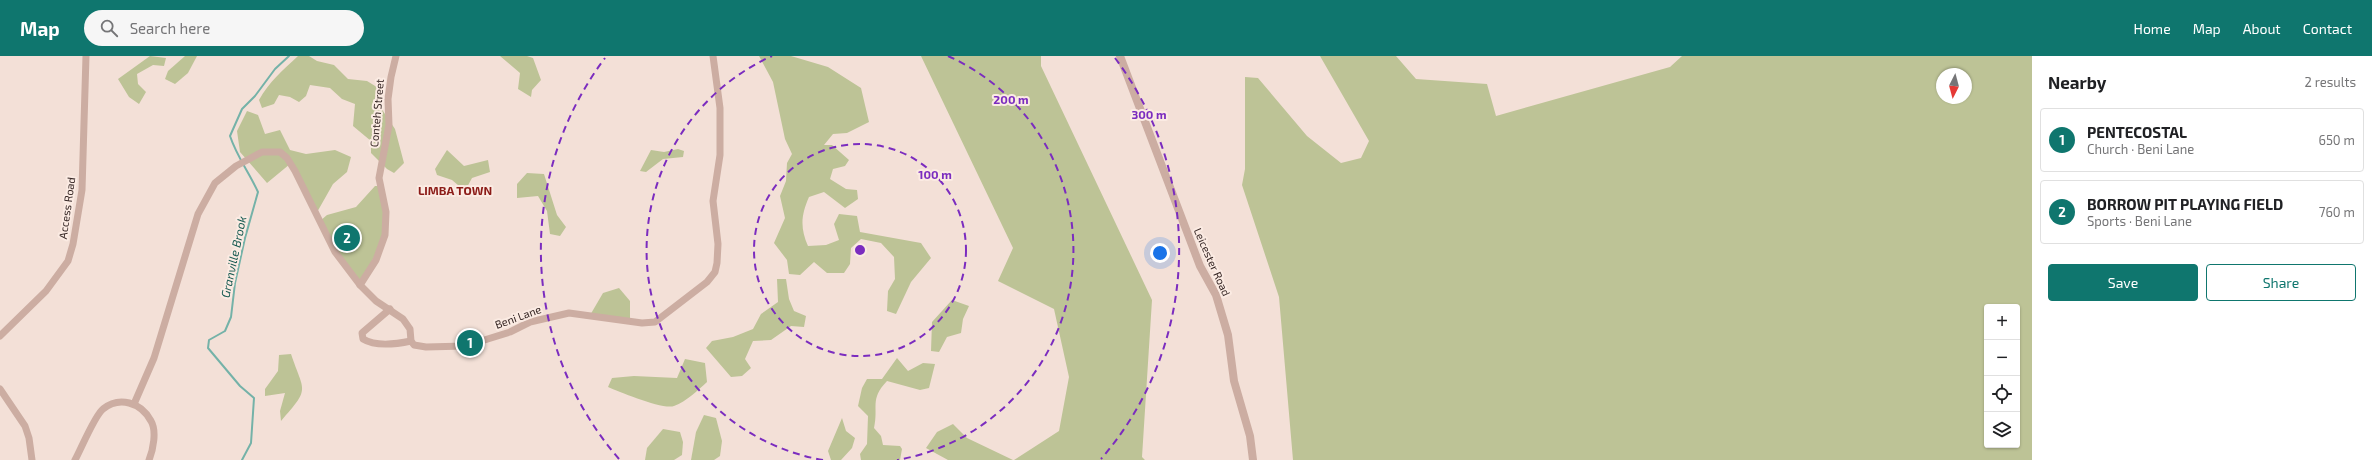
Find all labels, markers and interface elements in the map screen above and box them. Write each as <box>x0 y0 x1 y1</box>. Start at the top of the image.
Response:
search box <box>84 10 364 46</box>
text: Map <box>20 17 60 40</box>
icon: search <box>98 17 120 39</box>
text: Search here <box>130 19 210 37</box>
text: Home <box>2134 20 2171 37</box>
text: Map <box>2193 20 2221 37</box>
text: About <box>2243 20 2281 37</box>
text: Contact <box>2303 20 2352 37</box>
north arrow <box>1936 68 1972 104</box>
text: Nearby <box>2048 72 2106 92</box>
text: 2 results <box>2304 74 2356 90</box>
street label: Conteh Street <box>367 78 386 148</box>
text: 200 m <box>993 92 1029 106</box>
text: 300 m <box>1131 107 1167 121</box>
text: PENTECOSTAL <box>2087 123 2187 141</box>
text: 1 <box>2059 132 2065 148</box>
text: 650 m <box>2318 132 2355 148</box>
text: Church · Beni Lane <box>2087 141 2194 157</box>
text: 100 m <box>918 167 952 181</box>
street label: Access Road <box>56 176 77 240</box>
district label: LIMBA TOWN <box>418 183 492 197</box>
text: BORROW PIT PLAYING FIELD <box>2087 195 2283 213</box>
text: 2 <box>2058 204 2066 220</box>
text: 760 m <box>2319 204 2355 220</box>
text: Sports · Beni Lane <box>2087 213 2192 229</box>
water label: Granville Brook <box>218 215 249 299</box>
pin: 2 <box>334 223 360 253</box>
street label: Leicester Road <box>1192 226 1233 298</box>
centre of rings <box>853 243 867 257</box>
your location <box>1150 243 1170 263</box>
button: Save <box>2048 264 2198 301</box>
button: Share <box>2206 264 2356 301</box>
street label: Beni Lane <box>493 302 543 331</box>
map controls <box>1984 304 2020 448</box>
button: + <box>1984 304 2020 340</box>
pin: 1 <box>457 328 483 358</box>
button: − <box>1984 340 2020 376</box>
button: locate <box>1984 376 2020 412</box>
button: layers <box>1984 412 2020 448</box>

